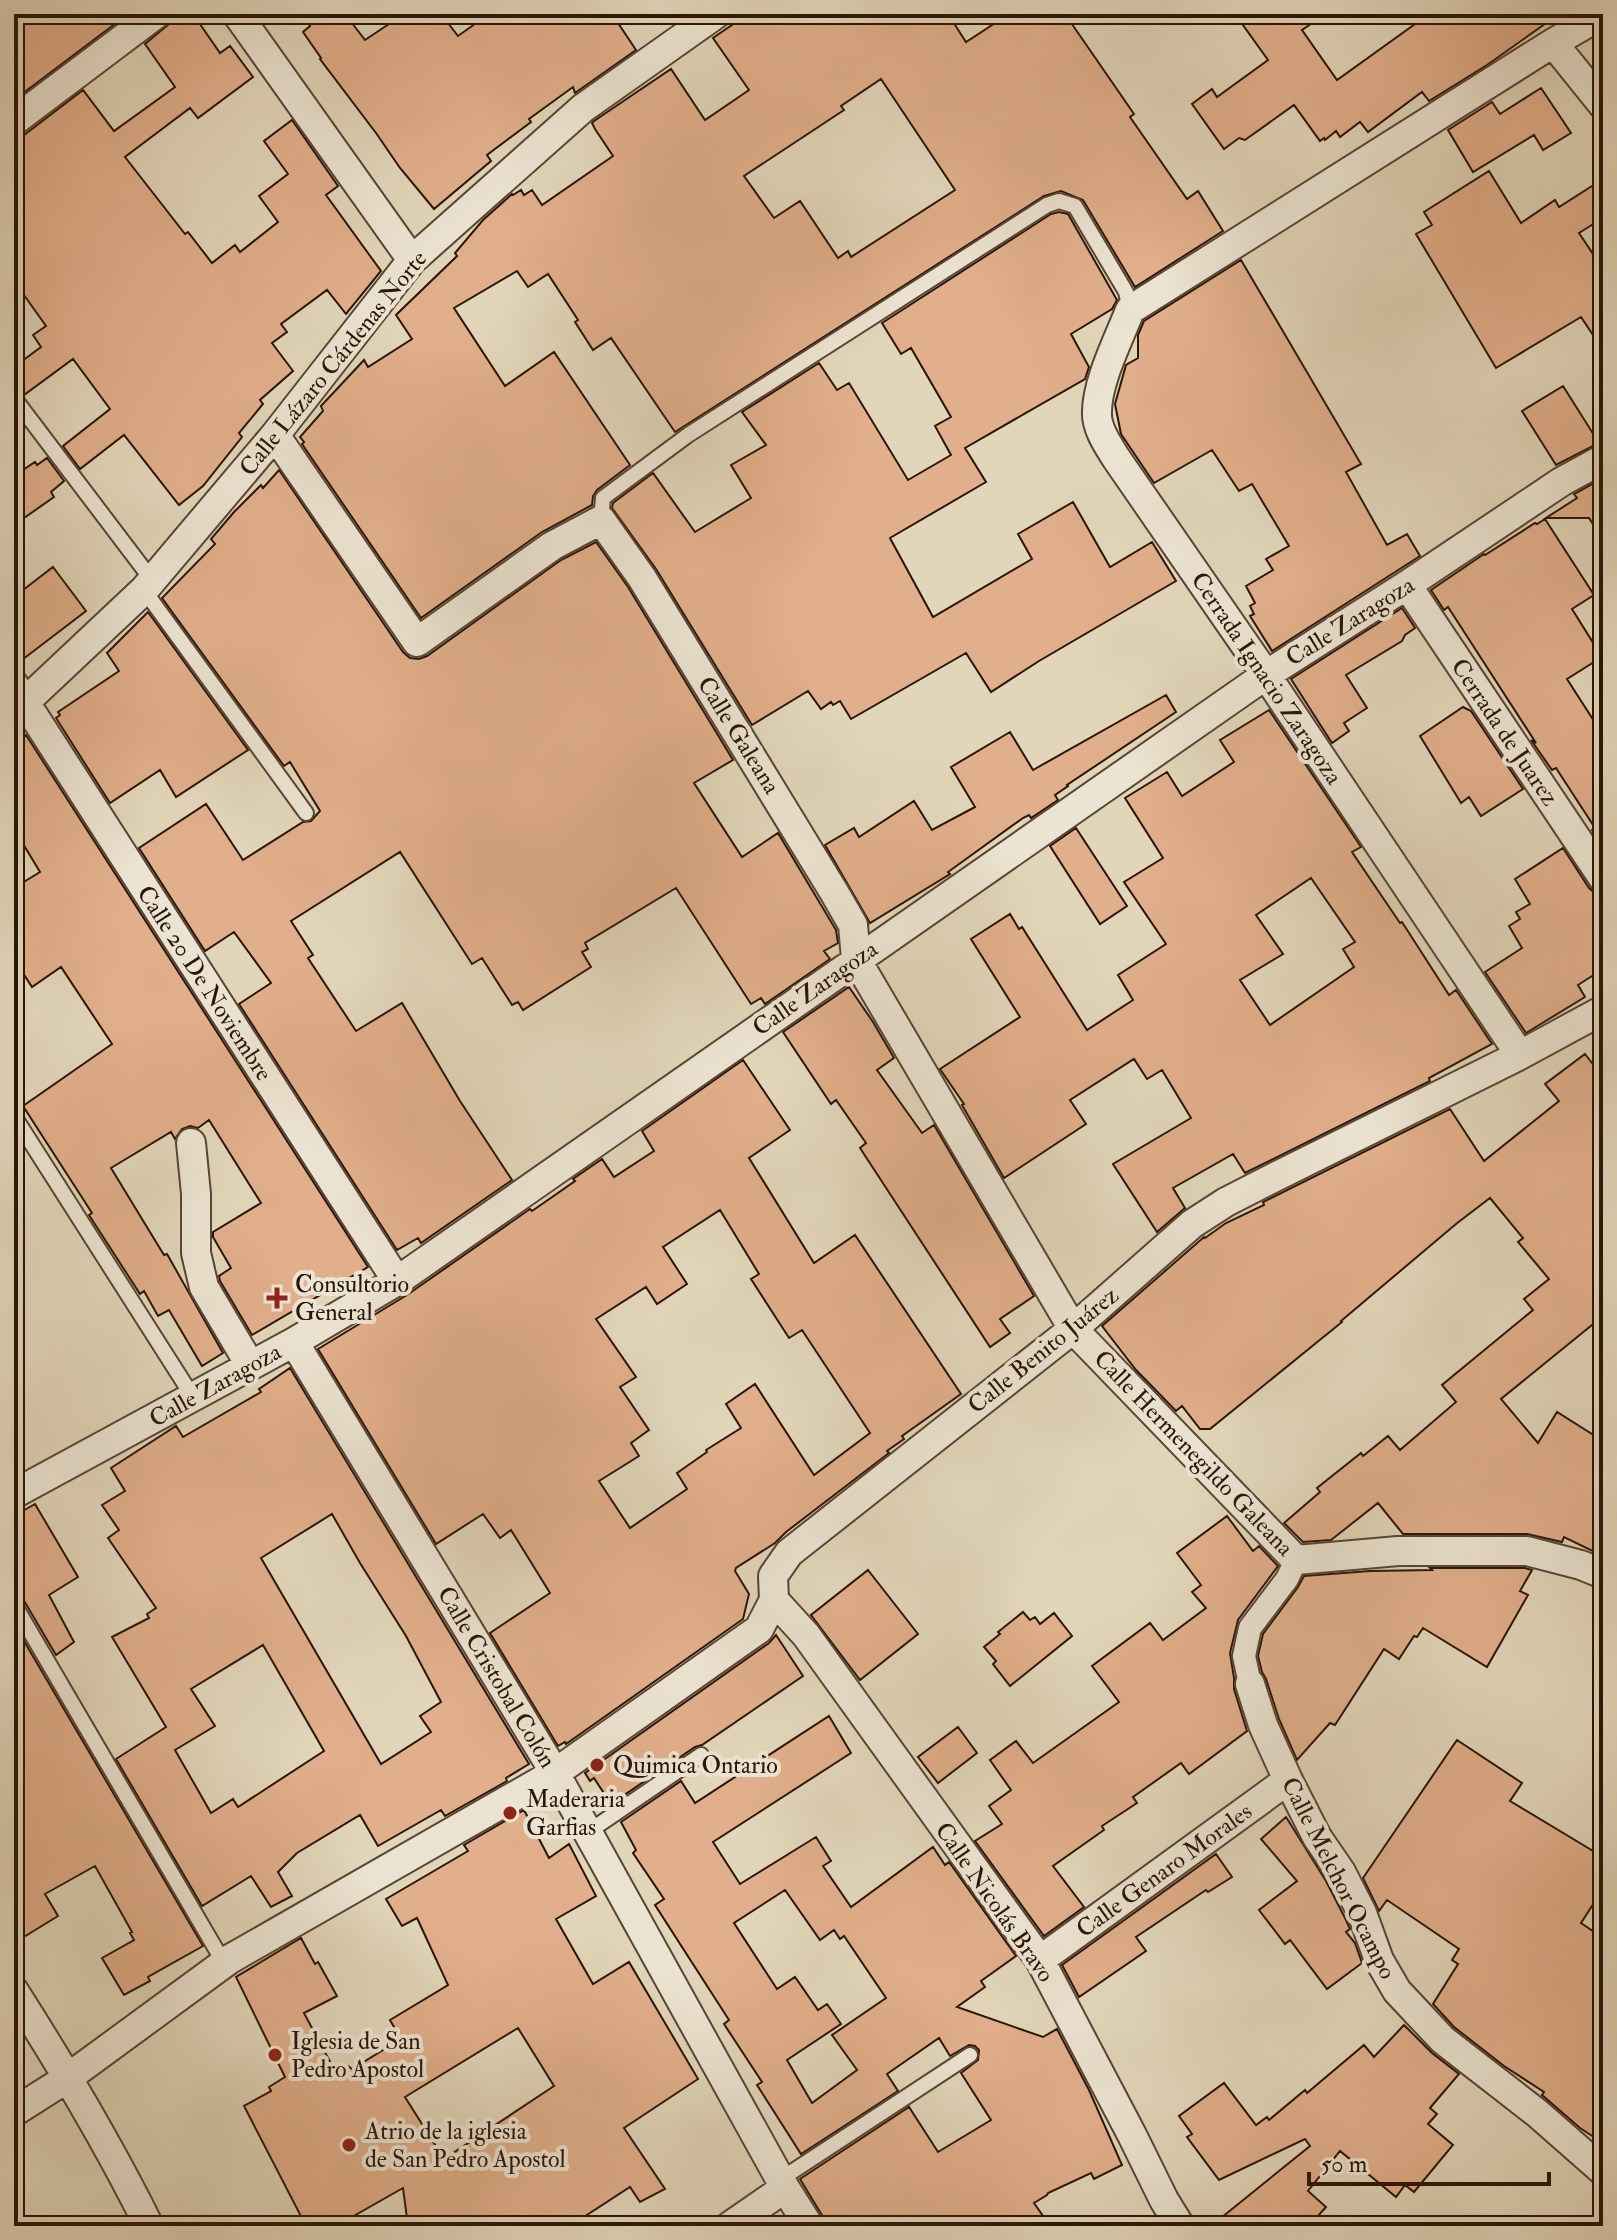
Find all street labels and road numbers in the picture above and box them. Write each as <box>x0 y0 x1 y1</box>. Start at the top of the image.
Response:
street label: Calle Lázaro Cárdenas Norte <box>233 244 434 482</box>
street label: Cerrada Ignacio Zaragoza <box>1184 566 1350 791</box>
street label: Calle Zaragoza <box>1280 569 1421 673</box>
street label: Cerrada de Juarez <box>1444 653 1565 812</box>
street label: Calle Galeana <box>690 671 788 801</box>
street label: Calle 20 De Noviembre <box>130 880 279 1087</box>
street label: Calle Zaragoza <box>747 933 885 1043</box>
street label: Calle Benito Juárez <box>962 1280 1125 1421</box>
street label: Calle Zaragoza <box>144 1336 288 1434</box>
street label: Calle Hermenegildo Galeana <box>1087 1344 1301 1564</box>
street label: Calle Cristobal Colón <box>430 1581 563 1774</box>
street label: Calle Melchor Ocampo <box>1274 1772 1403 1984</box>
street label: Calle Genaro Morales <box>1070 1796 1258 1945</box>
street label: Calle Nicolás Bravo <box>928 1816 1061 1988</box>

